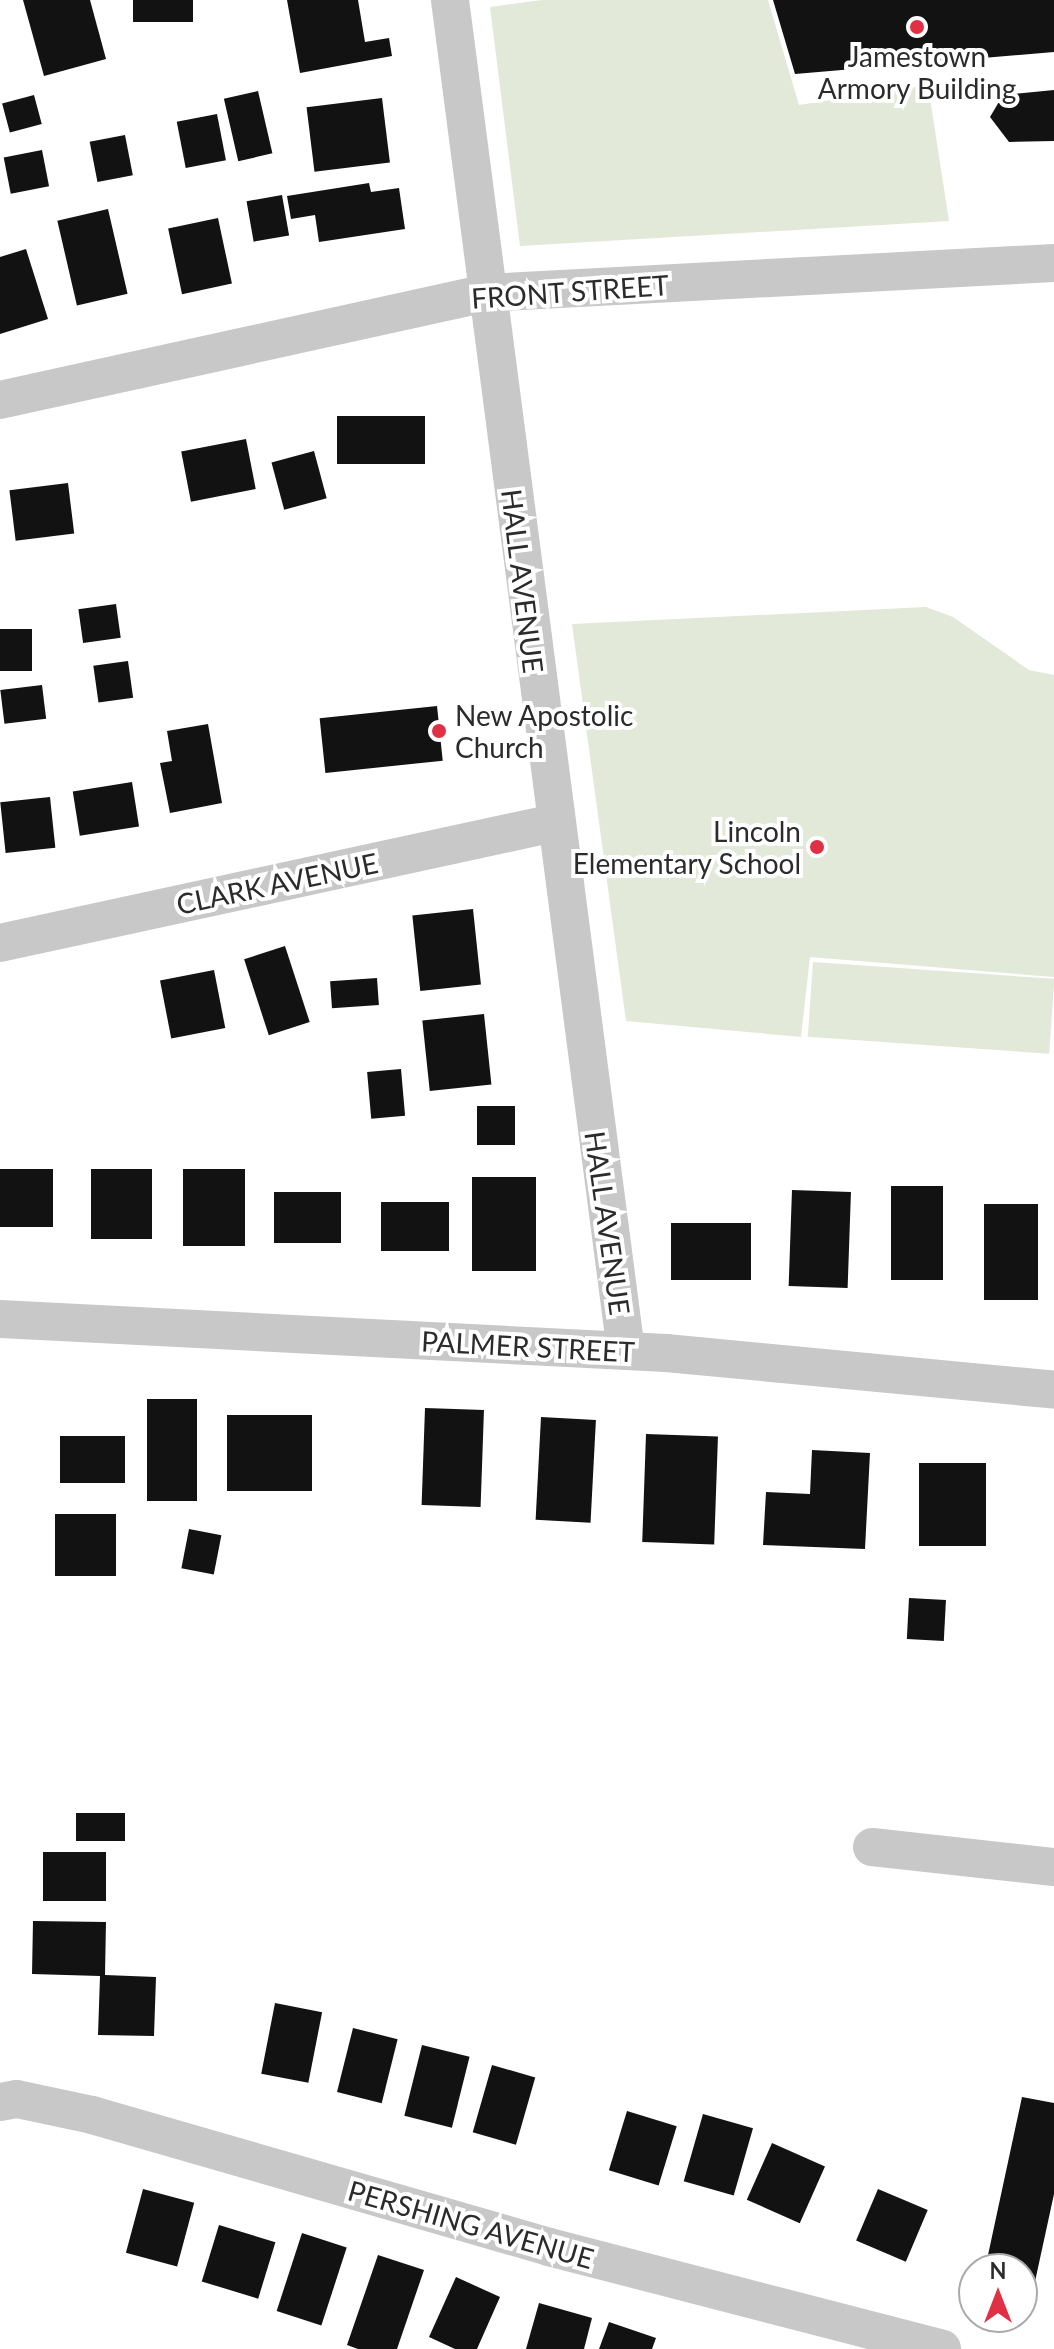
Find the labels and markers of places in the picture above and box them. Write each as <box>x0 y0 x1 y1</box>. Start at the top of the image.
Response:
marker: Jamestown Armory Building <box>908 18 926 36</box>
place label: Jamestown Armory Building <box>817 39 1017 105</box>
place label: New Apostolic Church <box>455 698 635 764</box>
marker: New Apostolic Church <box>430 722 448 740</box>
place label: Lincoln Elementary School <box>572 814 801 880</box>
marker: Lincoln Elementary School <box>808 838 826 856</box>

